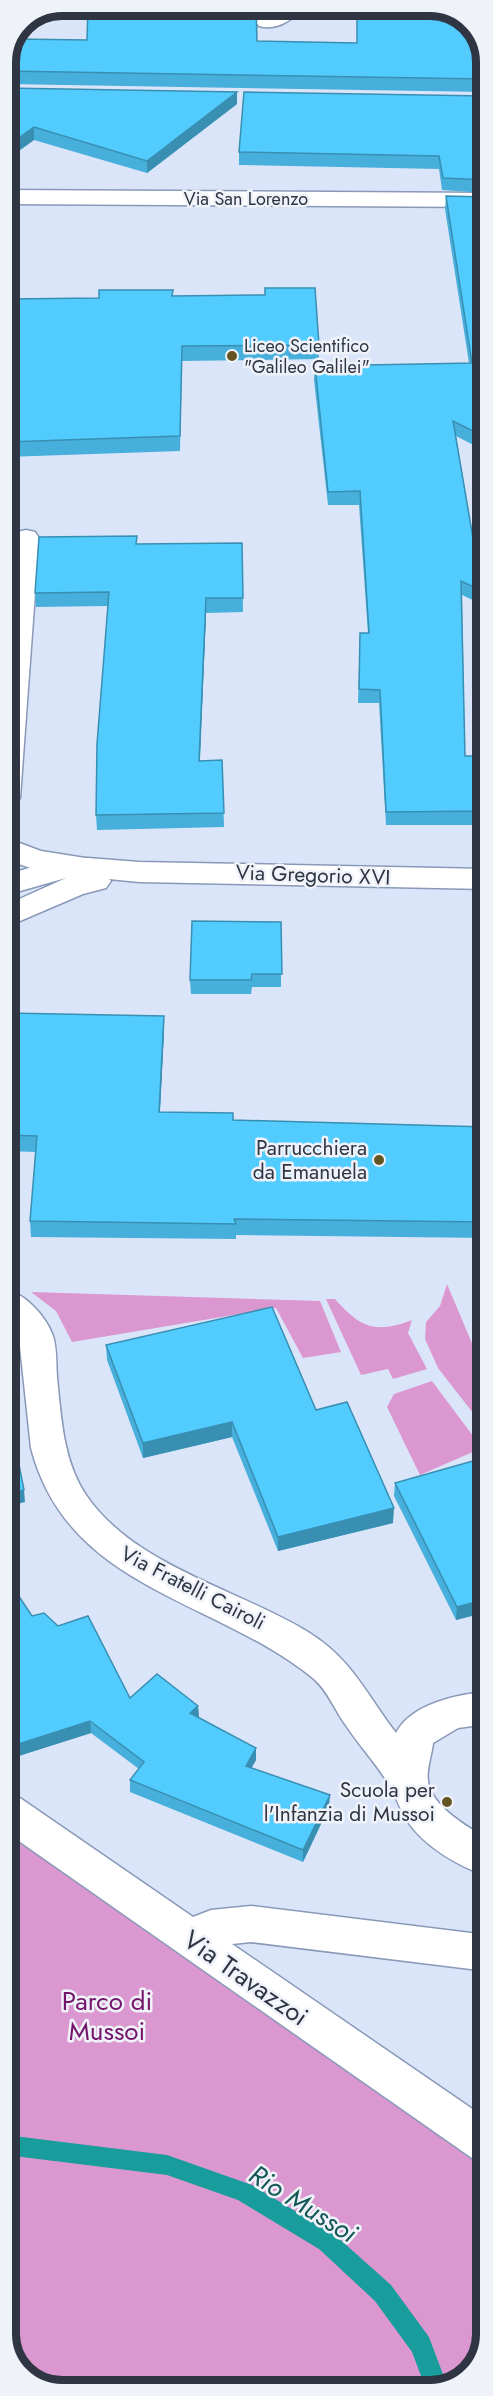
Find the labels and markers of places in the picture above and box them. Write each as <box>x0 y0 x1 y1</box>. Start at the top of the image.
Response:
place label: Liceo Scientifico "Galileo Galilei" <box>244 333 370 380</box>
marker: Liceo Scientifico "Galileo Galilei" <box>225 349 239 363</box>
place label: Parrucchiera da Emanuela <box>253 1133 367 1187</box>
marker: Parrucchiera da Emanuela <box>372 1153 386 1167</box>
place label: Scuola per l'Infanzia di Mussoi <box>264 1775 436 1829</box>
marker: Scuola per l'Infanzia di Mussoi <box>440 1795 454 1809</box>

